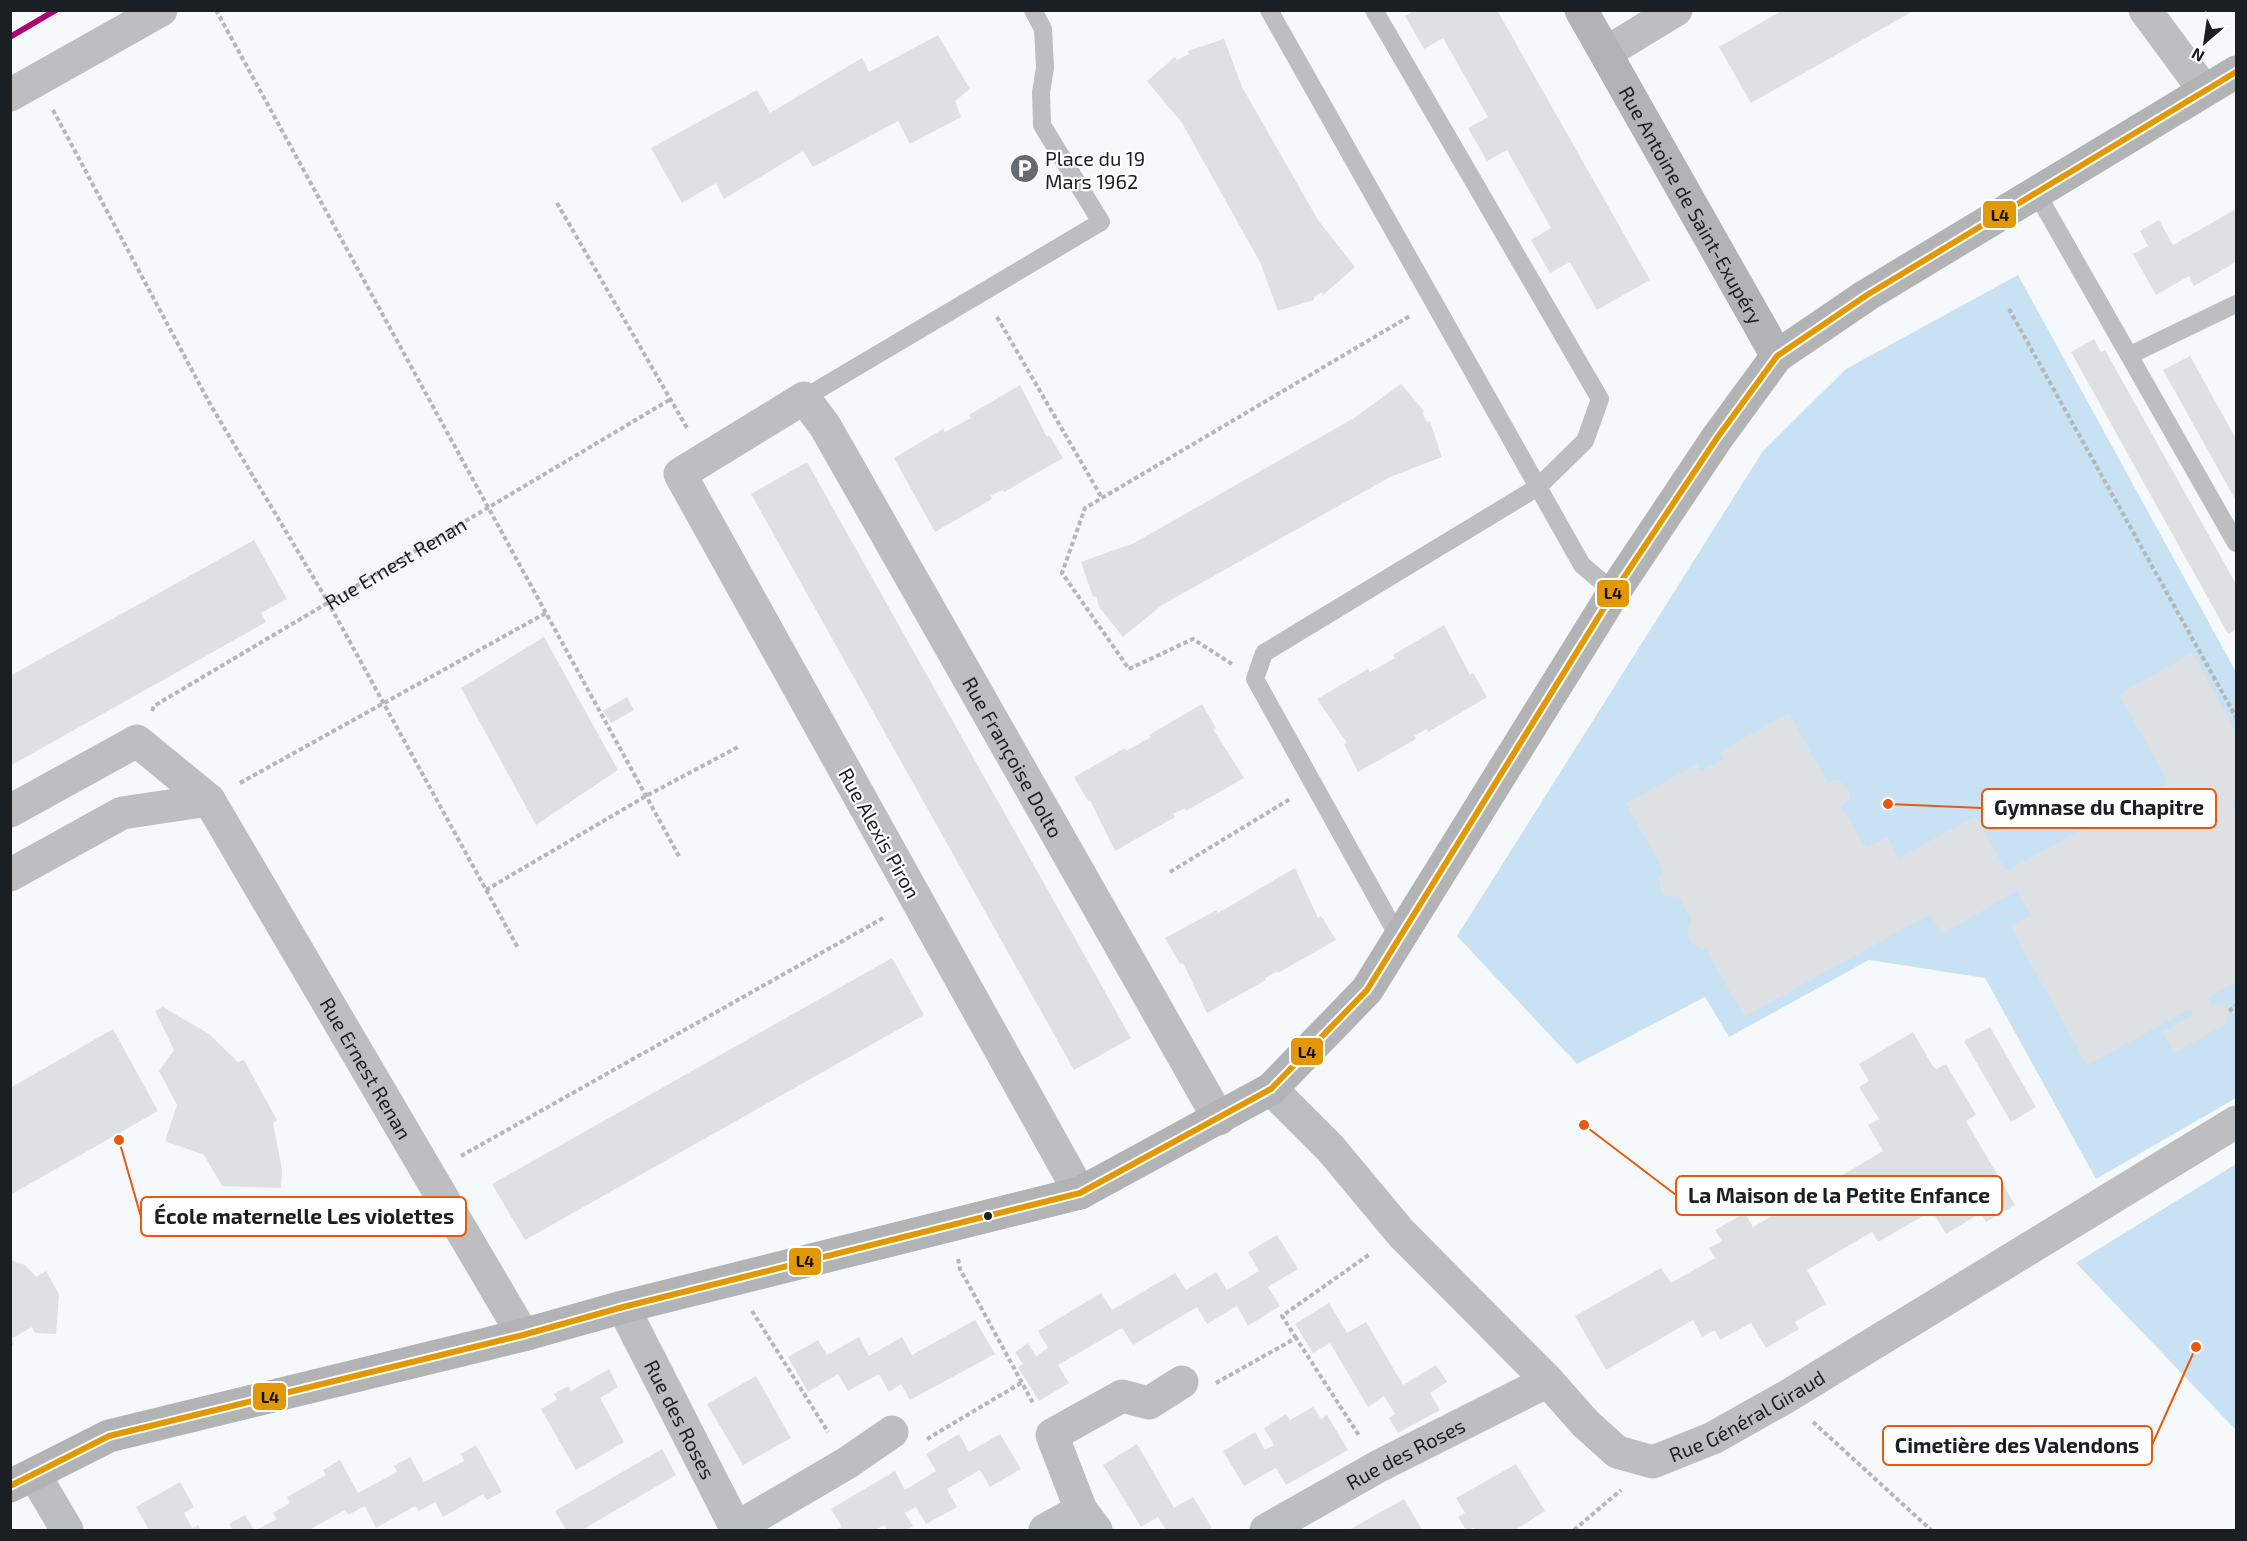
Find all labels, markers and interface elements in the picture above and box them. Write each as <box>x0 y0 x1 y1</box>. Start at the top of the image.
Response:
north arrow <box>2175 12 2235 72</box>
text: N <box>2188 44 2207 67</box>
street label: Rue Antoine de Saint-Exupéry <box>1615 82 1768 328</box>
place label: Place du 19 Mars 1962 <box>1045 146 1145 193</box>
parking icon: Place du 19 Mars 1962 <box>1008 153 1040 185</box>
line badge: L4 <box>1982 200 2017 229</box>
text: L4 <box>1991 205 2009 224</box>
street label: Rue Ernest Renan <box>320 512 470 614</box>
line badge: L4 <box>1596 579 1630 608</box>
text: L4 <box>1604 583 1622 602</box>
street label: Rue Françoise Dolto <box>958 672 1068 842</box>
street label: Rue Alexis Piron <box>834 764 926 902</box>
callout: Gymnase du Chapitre <box>1982 789 2216 828</box>
text: Gymnase du Chapitre <box>1994 794 2204 820</box>
street label: Rue Ernest Renan <box>315 993 417 1143</box>
line badge: L4 <box>1290 1037 1324 1066</box>
text: L4 <box>1298 1042 1316 1061</box>
callout: La Maison de la Petite Enfance <box>1676 1176 2002 1215</box>
text: La Maison de la Petite Enfance <box>1688 1182 1990 1207</box>
callout: École maternelle Les violettes <box>141 1197 466 1236</box>
text: École maternelle Les violettes <box>154 1203 454 1228</box>
unlabelled marker <box>982 1210 994 1222</box>
line badge: L4 <box>788 1247 822 1276</box>
text: L4 <box>796 1251 814 1270</box>
street label: Rue des Roses <box>640 1356 721 1483</box>
street label: Rue Général Giraud <box>1665 1364 1829 1466</box>
line badge: L4 <box>252 1382 287 1411</box>
text: L4 <box>261 1387 279 1406</box>
street label: Rue des Roses <box>1342 1413 1469 1494</box>
callout: Cimetière des Valendons <box>1883 1426 2152 1465</box>
text: Cimetière des Valendons <box>1895 1432 2139 1457</box>

